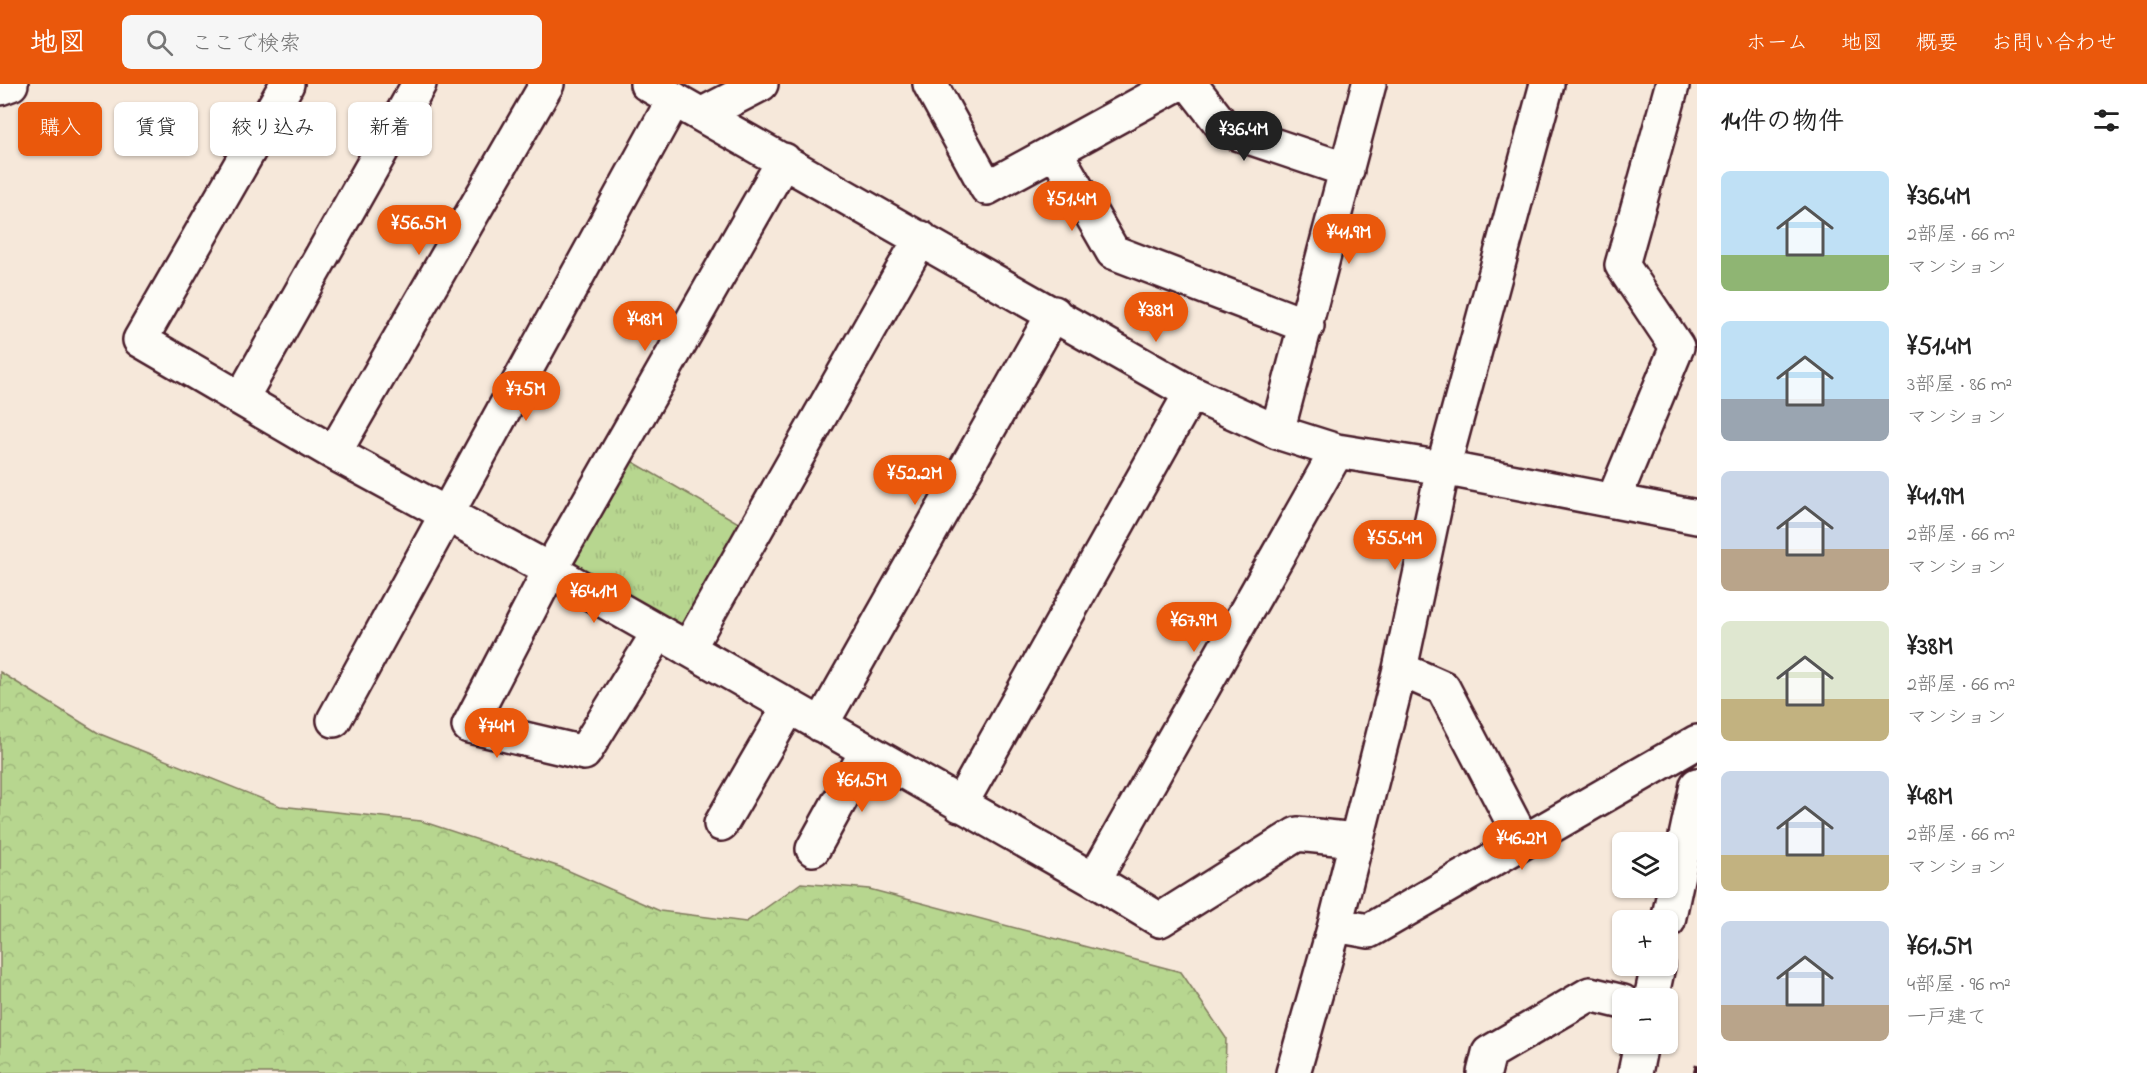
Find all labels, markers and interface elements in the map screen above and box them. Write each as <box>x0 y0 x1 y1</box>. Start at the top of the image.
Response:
search box <box>122 15 542 69</box>
text: 地図 <box>30 24 86 65</box>
icon: search <box>143 26 176 59</box>
text: ここで検索 <box>191 29 301 61</box>
text: ホーム <box>1746 29 1808 59</box>
text: 地図 <box>1841 29 1883 59</box>
text: 概要 <box>1916 29 1958 59</box>
text: お問い合わせ <box>1991 29 2117 59</box>
chip: 購入 <box>18 102 102 156</box>
chip: 賃貸 <box>114 102 198 156</box>
chip: 絞り込み <box>210 102 336 156</box>
chip: 新着 <box>348 102 432 156</box>
text: 14件の物件 <box>1721 104 1844 142</box>
icon: filters <box>2090 104 2123 137</box>
pin: ¥36.4M <box>1195 111 1293 162</box>
text: ¥36.4M <box>1219 116 1269 145</box>
text: ¥36.4M <box>1907 179 1971 217</box>
pin: ¥51.4M <box>1023 181 1121 232</box>
text: ¥51.4M <box>1047 186 1097 215</box>
icon: home <box>1769 195 1841 267</box>
pin: ¥56.5M <box>370 205 468 256</box>
text: ¥56.5M <box>391 210 447 239</box>
pin: ¥41.9M <box>1300 214 1398 265</box>
text: ¥41.9M <box>1327 219 1371 248</box>
text: 2部屋 · 66 m² <box>1907 221 2015 250</box>
text: マンション <box>1907 254 2006 283</box>
pin: ¥38M <box>1120 292 1192 343</box>
text: ¥38M <box>1138 297 1174 326</box>
pin: ¥48M <box>609 301 681 352</box>
text: ¥48M <box>627 306 663 335</box>
text: ¥51.4M <box>1907 329 1972 367</box>
icon: home <box>1769 345 1841 417</box>
pin: ¥75M <box>490 371 562 422</box>
text: 3部屋 · 86 m² <box>1907 371 2012 400</box>
text: ¥75M <box>506 376 546 405</box>
text: マンション <box>1907 404 2006 433</box>
pin: ¥52.2M <box>866 455 964 506</box>
text: ¥52.2M <box>887 460 943 489</box>
text: ¥41.9M <box>1907 479 1965 517</box>
icon: home <box>1769 495 1841 567</box>
pin: ¥55.4M <box>1346 520 1444 571</box>
text: 2部屋 · 66 m² <box>1907 521 2015 550</box>
text: ¥55.4M <box>1367 525 1423 554</box>
text: マンション <box>1907 554 2006 583</box>
pin: ¥64.1M <box>545 573 643 624</box>
text: ¥64.1M <box>570 578 618 607</box>
pin: ¥67.9M <box>1145 602 1243 653</box>
text: ¥67.9M <box>1170 607 1218 636</box>
text: ¥38M <box>1907 629 1953 667</box>
icon: home <box>1769 645 1841 717</box>
text: 2部屋 · 66 m² <box>1907 671 2015 700</box>
text: マンション <box>1907 704 2006 733</box>
pin: ¥74M <box>461 708 533 759</box>
text: ¥74M <box>479 713 515 742</box>
pin: ¥61.5M <box>813 762 911 813</box>
text: ¥61.5M <box>837 767 887 796</box>
text: ¥48M <box>1907 779 1953 817</box>
icon: home <box>1769 795 1841 867</box>
pin: ¥46.2M <box>1473 820 1571 871</box>
text: 2部屋 · 66 m² <box>1907 821 2015 850</box>
text: ¥46.2M <box>1497 825 1548 854</box>
map controls <box>1612 832 1678 1054</box>
button: layers <box>1612 832 1678 898</box>
text: マンション <box>1907 854 2006 883</box>
button: + <box>1612 910 1678 976</box>
text: ¥61.5M <box>1907 929 1973 967</box>
icon: home <box>1769 945 1841 1017</box>
text: 4部屋 · 96 m² <box>1907 971 2011 1000</box>
button: − <box>1612 988 1678 1054</box>
text: 一戸建て <box>1907 1004 1987 1033</box>

